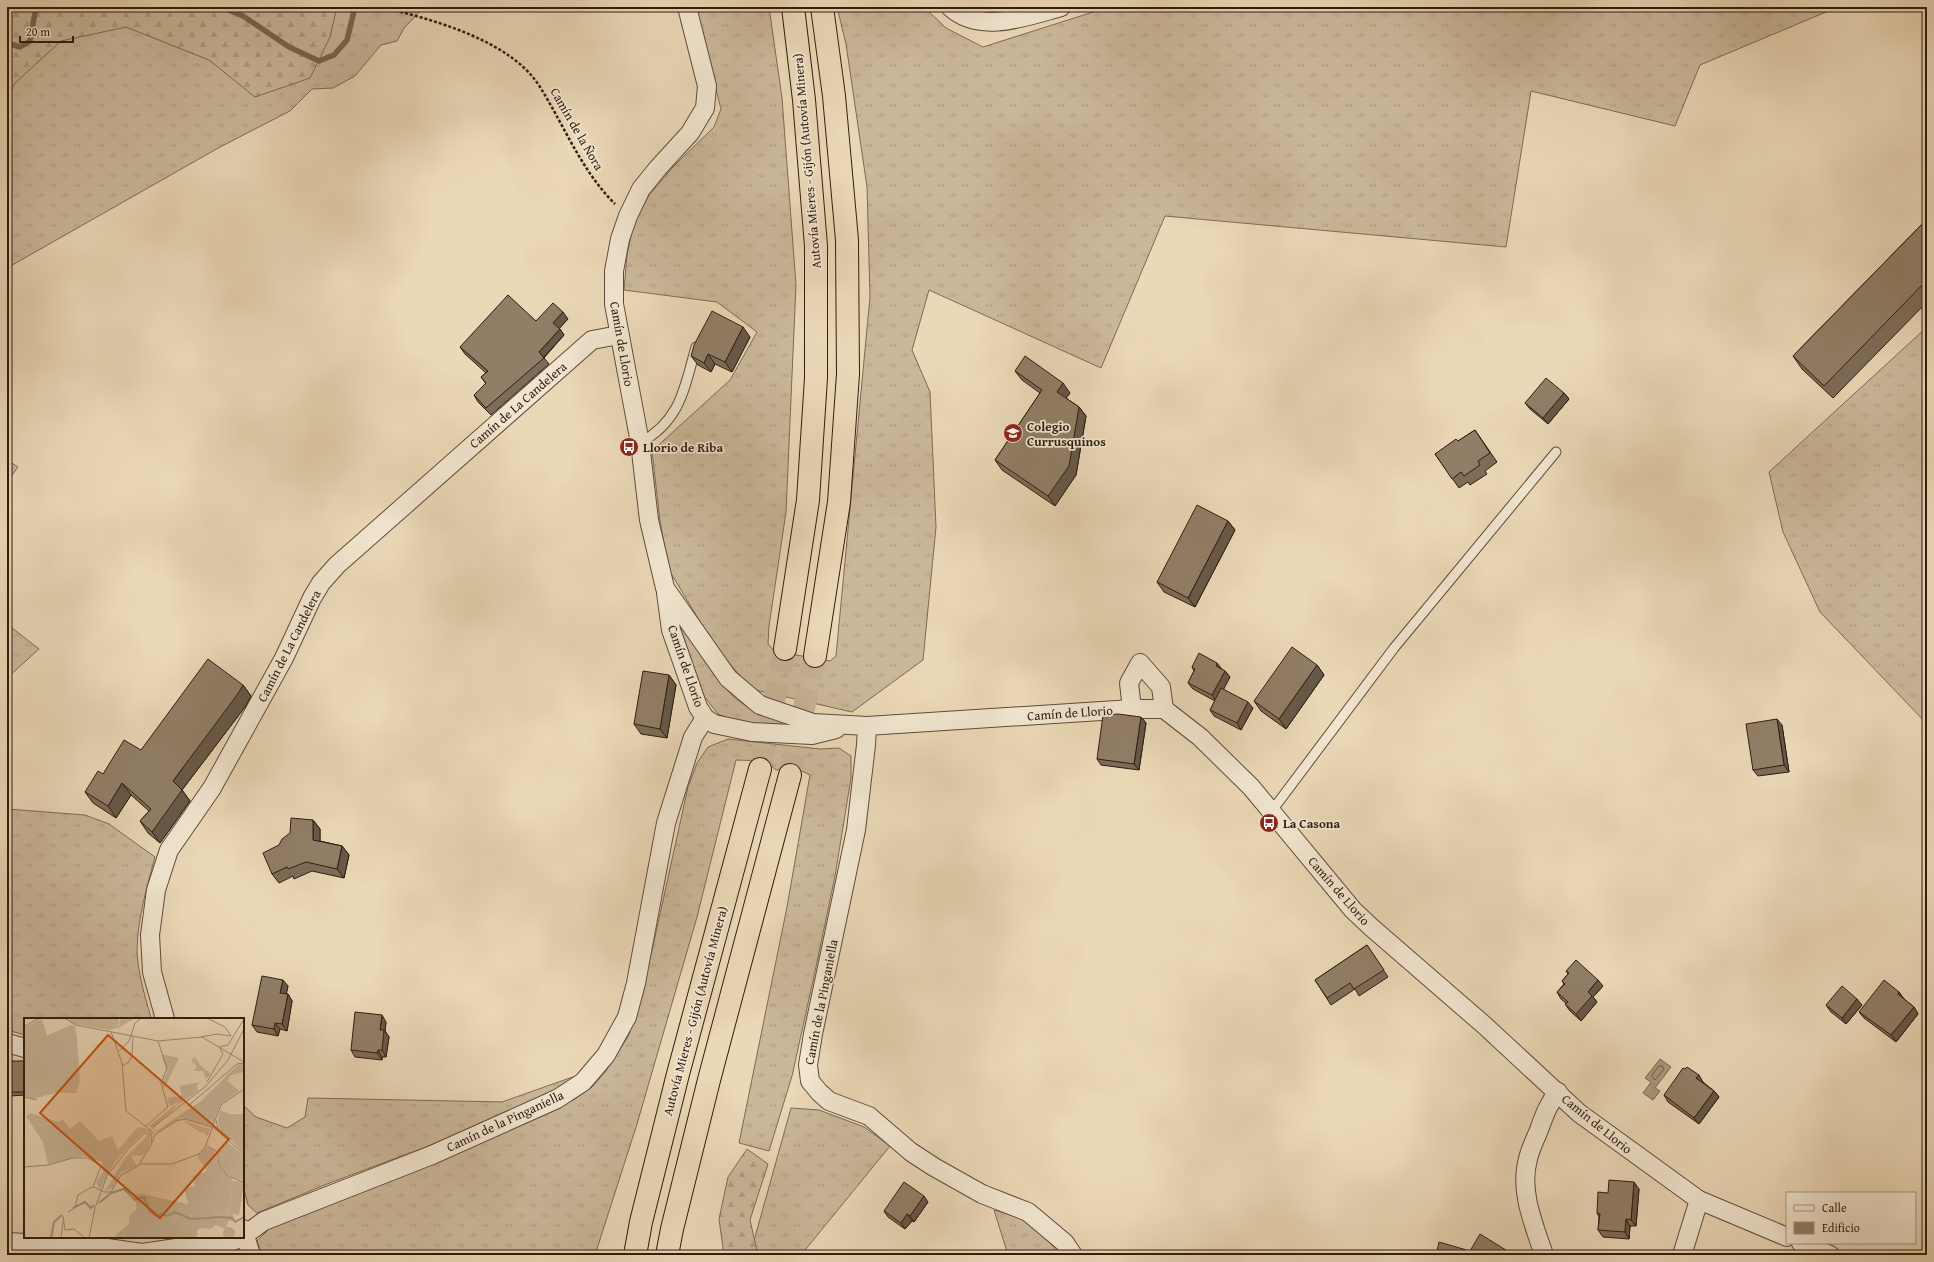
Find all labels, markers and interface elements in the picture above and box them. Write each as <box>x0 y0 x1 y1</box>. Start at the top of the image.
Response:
scale bar <box>20 18 73 44</box>
text: 20 m <box>26 23 50 40</box>
street label: Autovía Mieres - Gijón (Autovía Minera) <box>788 53 826 269</box>
street label: Camín de la Ñora <box>546 84 609 175</box>
street label: Camín de Llorio <box>605 300 639 388</box>
street label: Camín de La Candelera <box>465 357 572 453</box>
place label: Colegio Currusquinos <box>1027 417 1106 451</box>
school or university icon: Colegio Currusquinos <box>1002 422 1024 444</box>
bus stop icon: Llorio de Riba <box>618 436 640 458</box>
place label: Llorio de Riba <box>643 438 723 457</box>
street label: Camín de La Candelera <box>252 586 326 705</box>
street label: Camín de Llorio <box>663 622 709 710</box>
street label: Camín de Llorio <box>1027 701 1114 725</box>
bus stop icon: La Casona <box>1258 812 1280 834</box>
place label: La Casona <box>1283 814 1340 833</box>
street label: Camín de Llorio <box>1304 852 1375 930</box>
street label: Autovía Mieres - Gijón (Autovía Minera) <box>658 904 732 1118</box>
street label: Camín de la Pinganiella <box>800 937 843 1066</box>
inset map <box>24 1018 244 1238</box>
street label: Camín de la Pinganiella <box>443 1085 567 1156</box>
street label: Camín de Llorio <box>1558 1090 1637 1159</box>
legend <box>1786 1192 1916 1244</box>
text: Calle <box>1822 1199 1847 1216</box>
text: Edificio <box>1822 1219 1860 1236</box>

